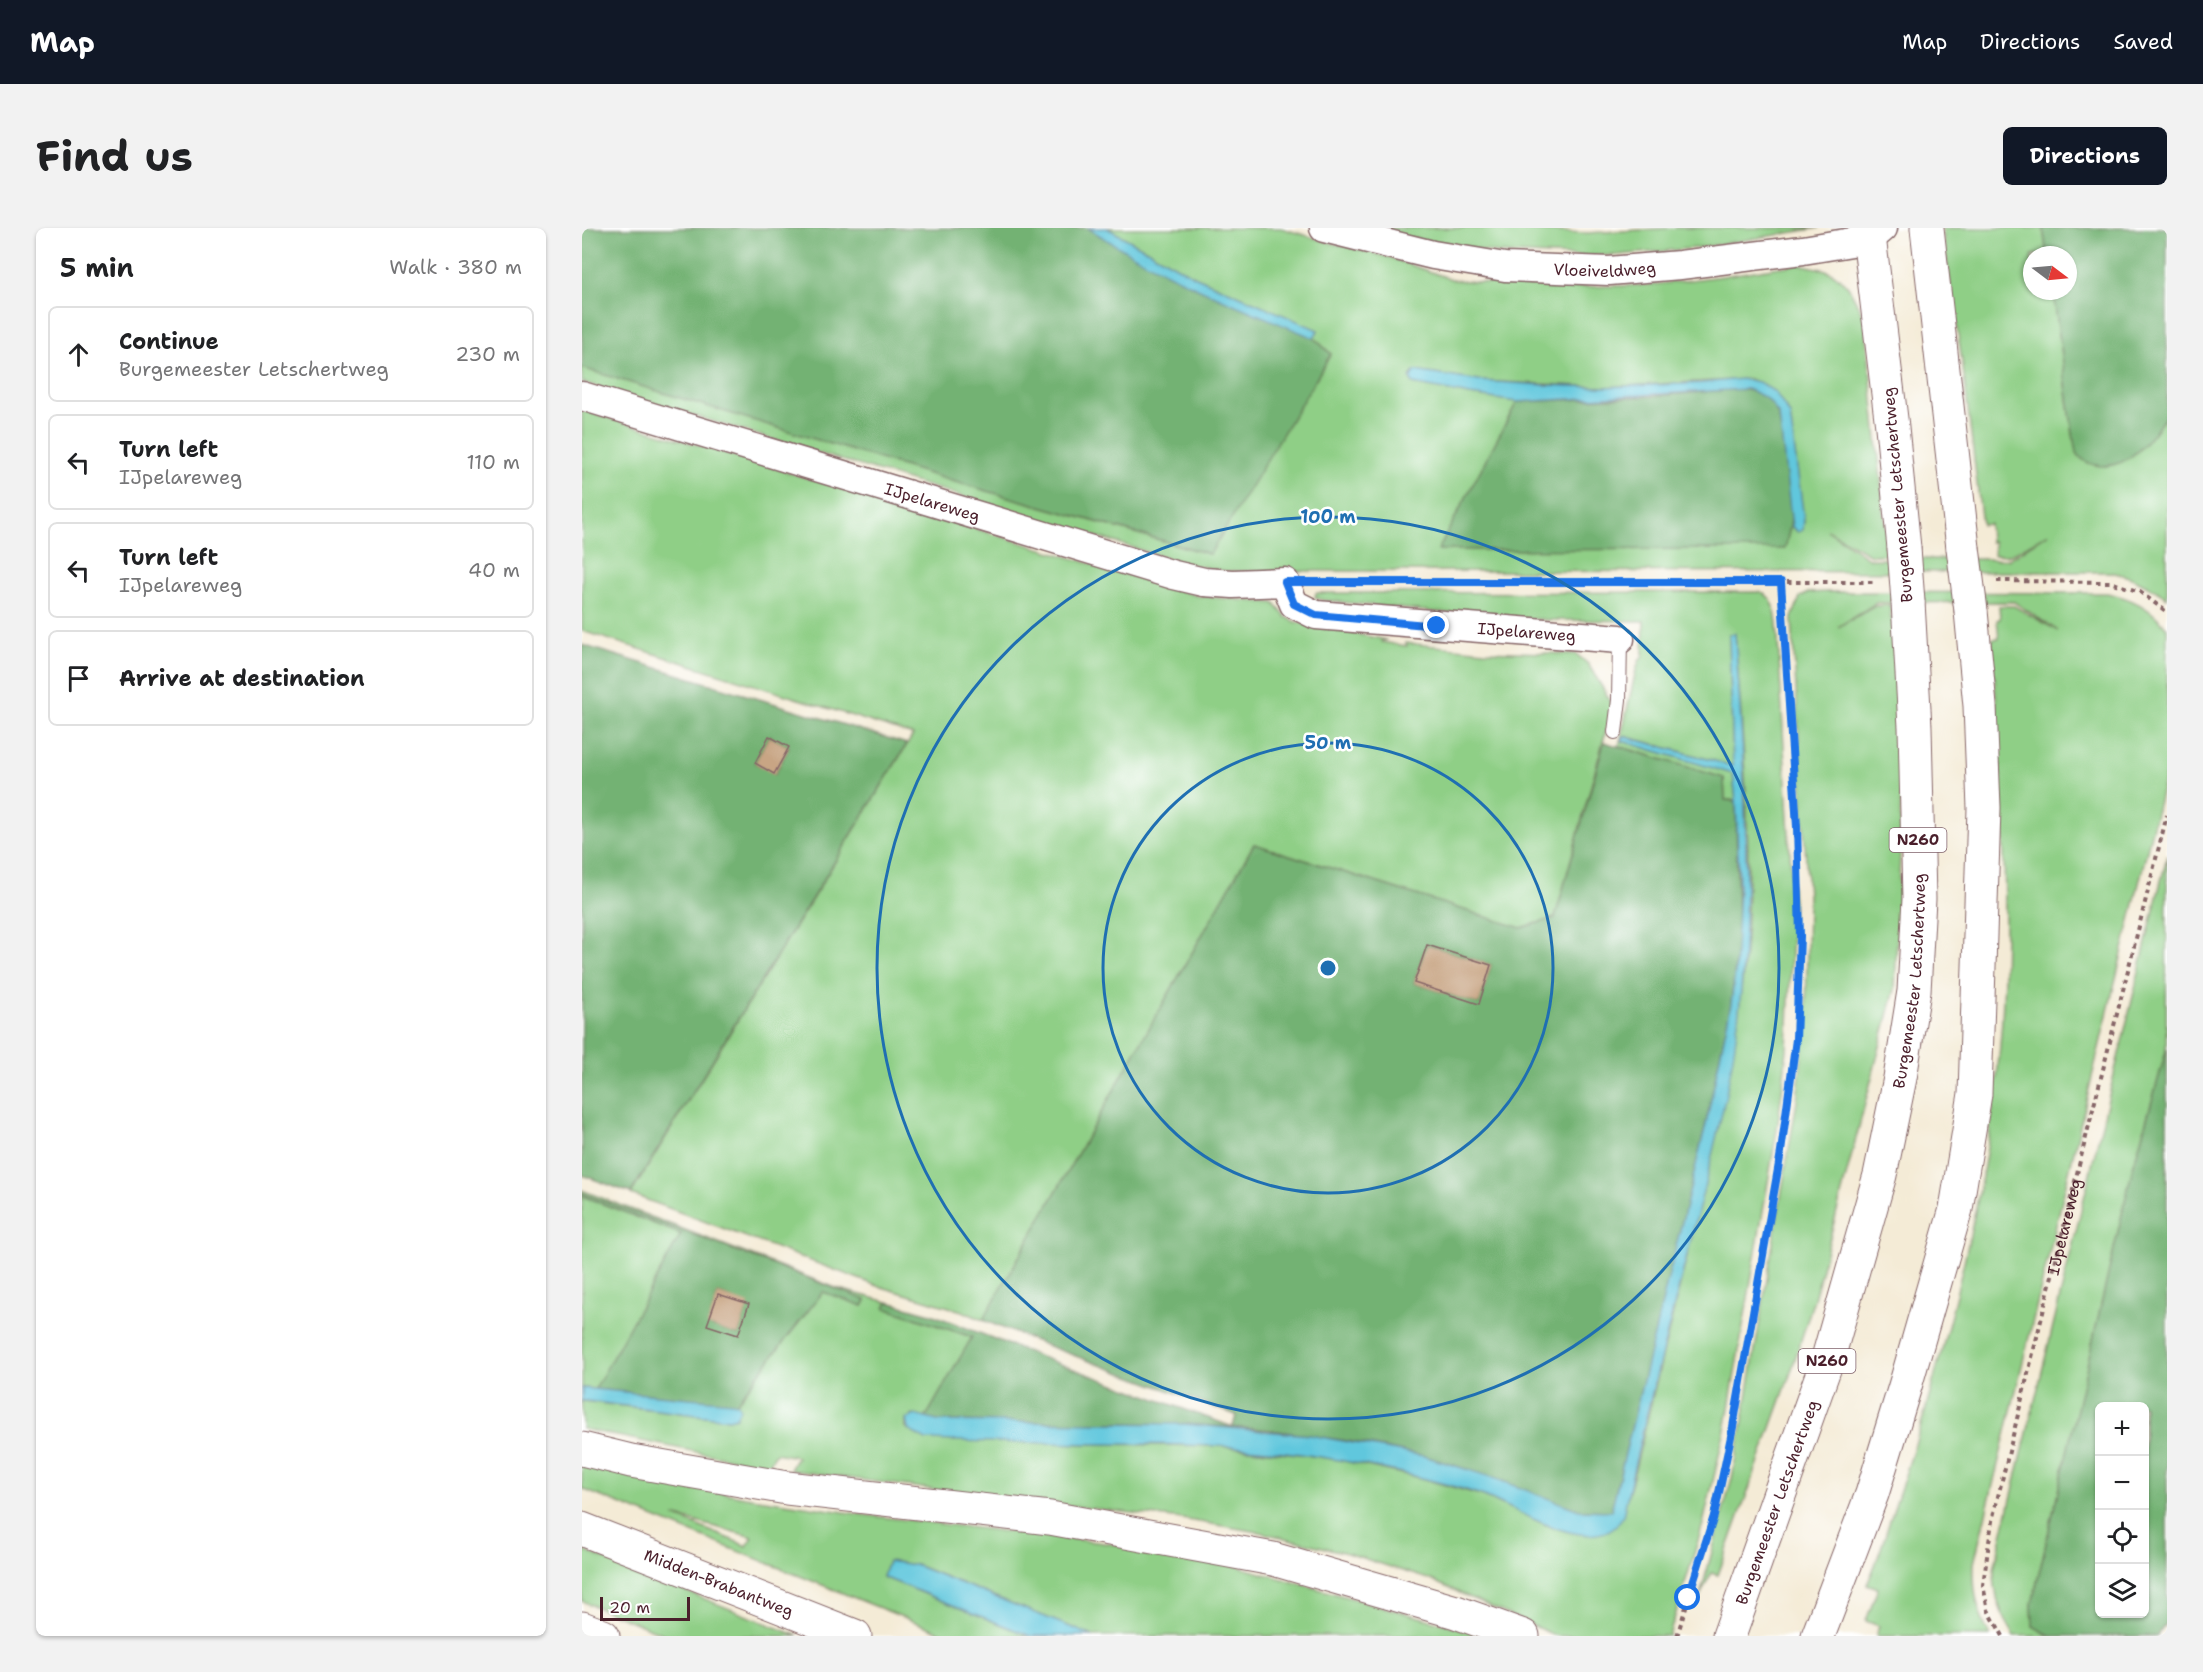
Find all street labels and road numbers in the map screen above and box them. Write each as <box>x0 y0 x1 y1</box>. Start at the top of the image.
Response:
street label: Vloeiveldweg <box>1553 257 1657 282</box>
street label: Burgemeester Letschertweg <box>1878 386 1917 603</box>
street label: IJpelareweg <box>882 478 983 527</box>
street label: IJpelareweg <box>1476 618 1577 646</box>
road number: N260 <box>1890 828 1946 852</box>
street label: Burgemeester Letschertweg <box>1888 873 1930 1090</box>
street label: IJpelareweg <box>2042 1176 2086 1277</box>
road number: N260 <box>1798 1349 1856 1373</box>
street label: Burgemeester Letschertweg <box>1731 1397 1823 1608</box>
street label: Midden-Brabantweg <box>641 1544 797 1622</box>

